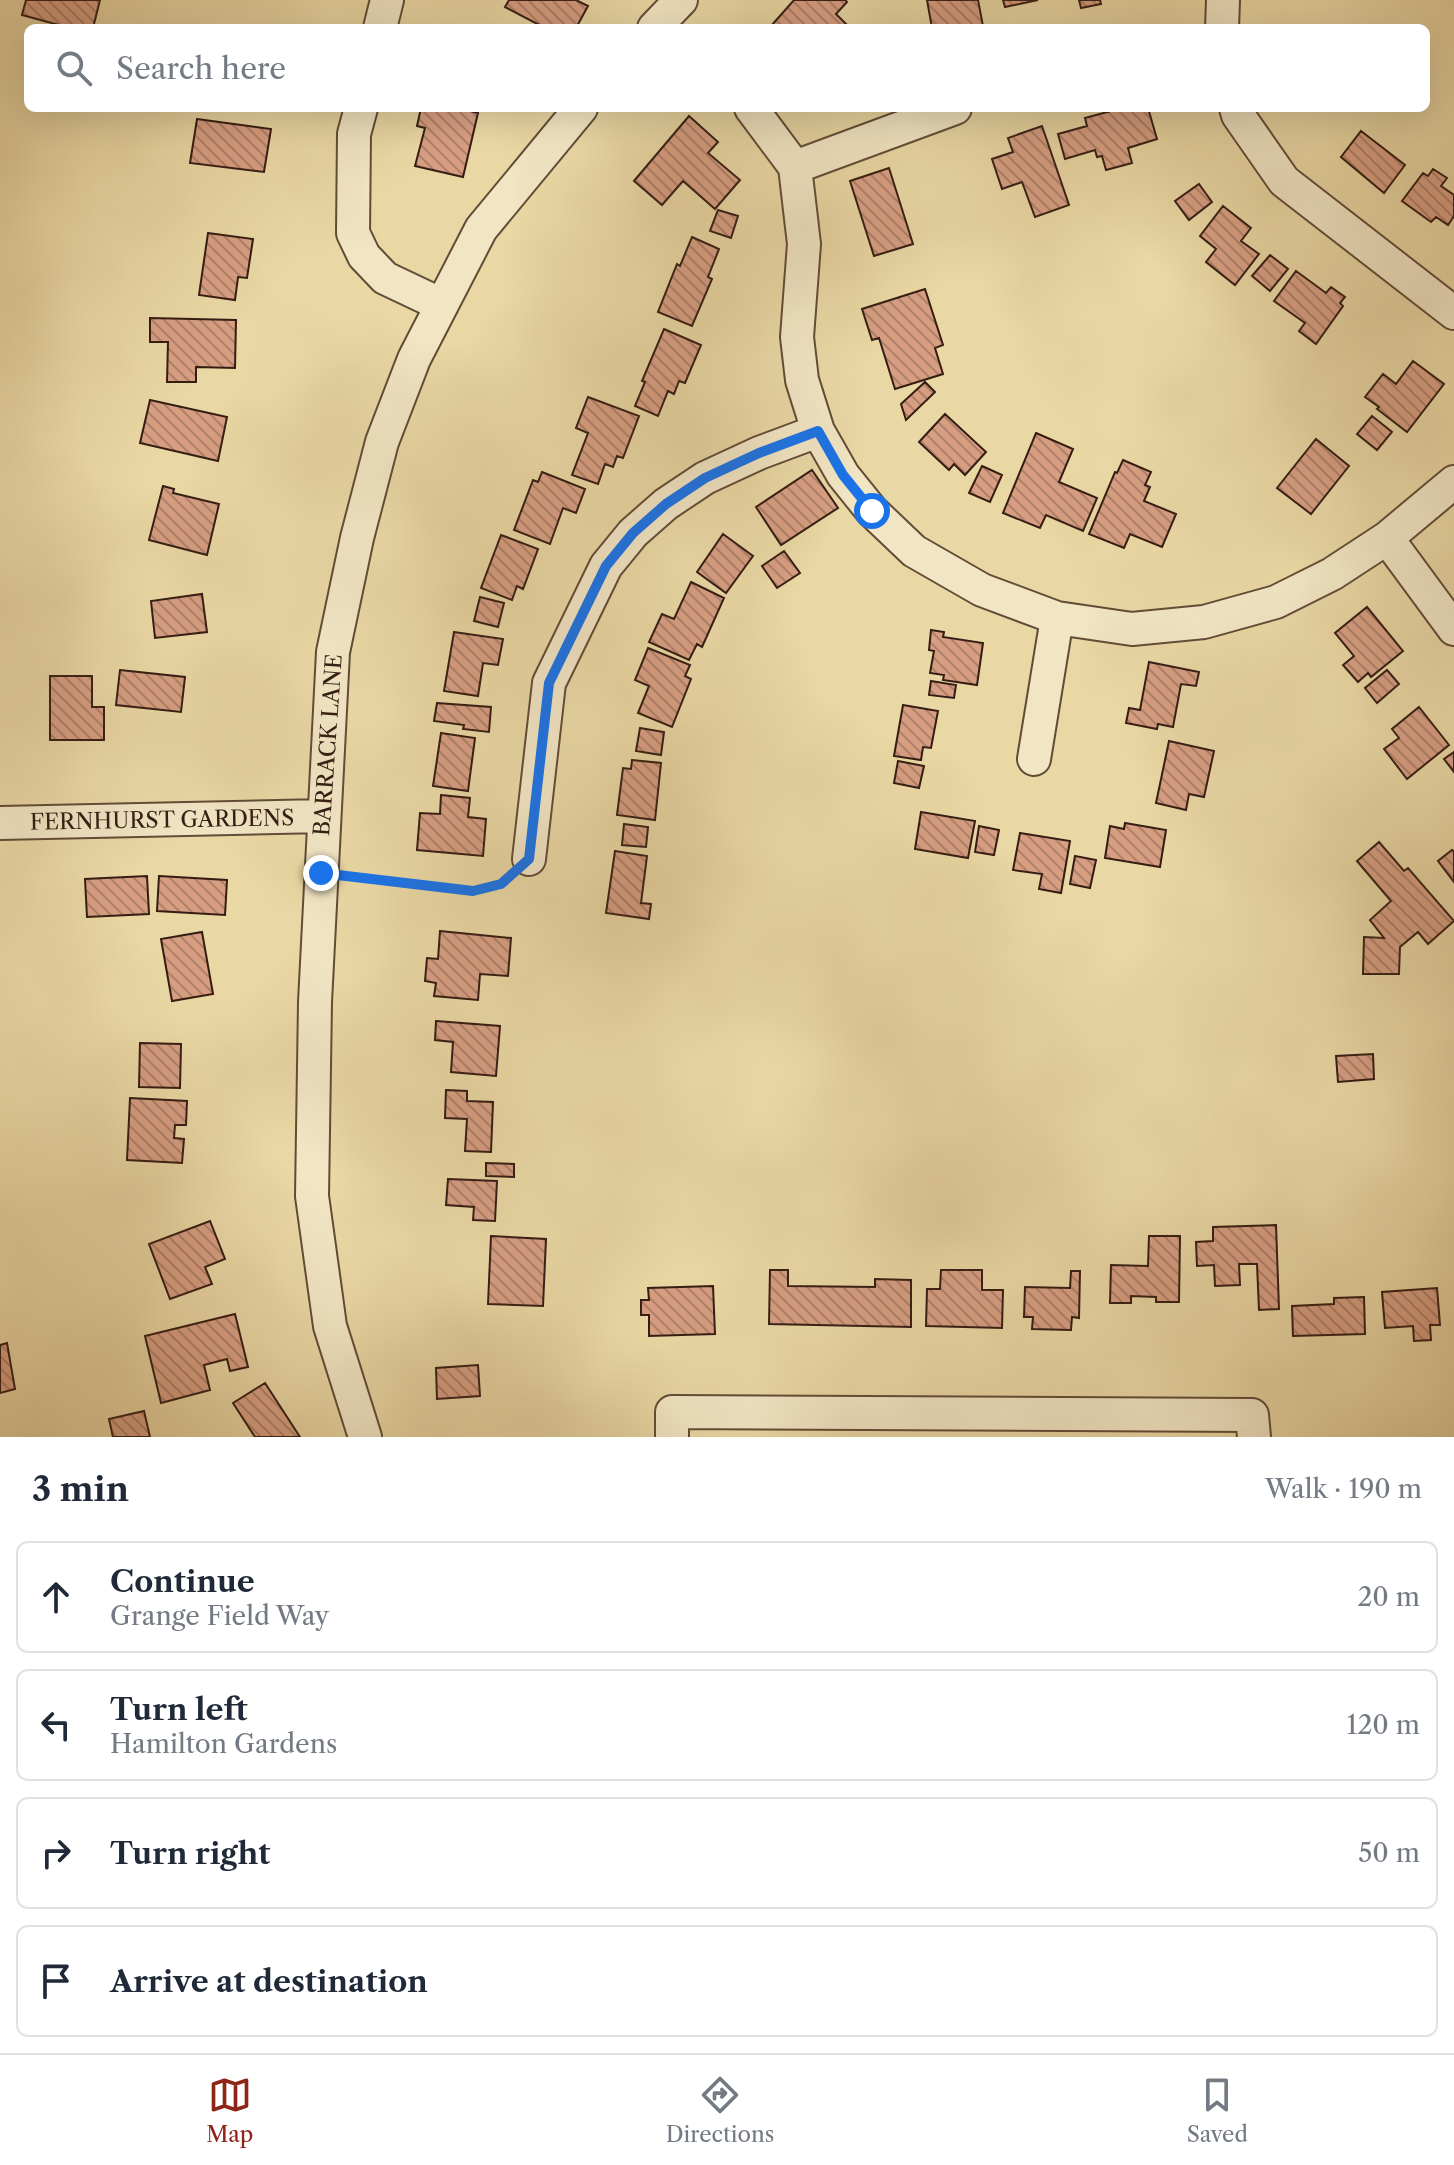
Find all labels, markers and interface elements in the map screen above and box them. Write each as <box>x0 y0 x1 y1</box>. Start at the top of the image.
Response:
search box <box>24 24 1430 112</box>
icon: search <box>52 46 96 90</box>
text: Search here <box>116 50 286 87</box>
route start <box>854 493 890 529</box>
street label: BARRACK LANE <box>308 653 348 837</box>
street label: FERNHURST GARDENS <box>30 804 294 836</box>
route end <box>303 855 339 891</box>
text: 3 min <box>32 1468 129 1510</box>
text: Walk · 190 m <box>1265 1473 1422 1505</box>
text: Continue <box>110 1563 255 1600</box>
icon: ahead <box>34 1575 78 1619</box>
text: 20 m <box>1357 1581 1420 1613</box>
text: Grange Field Way <box>110 1600 329 1632</box>
text: Turn left <box>110 1691 247 1728</box>
icon: left <box>34 1703 78 1747</box>
text: 120 m <box>1346 1709 1420 1741</box>
text: Hamilton Gardens <box>110 1728 337 1760</box>
icon: right <box>34 1831 78 1875</box>
text: Turn right <box>110 1835 270 1872</box>
text: 50 m <box>1358 1837 1420 1869</box>
icon: arrive <box>34 1959 78 2003</box>
text: Arrive at destination <box>110 1963 428 2000</box>
tab: Map <box>206 2073 253 2148</box>
tab: Directions <box>666 2073 774 2148</box>
tab: Saved <box>1187 2073 1248 2148</box>

